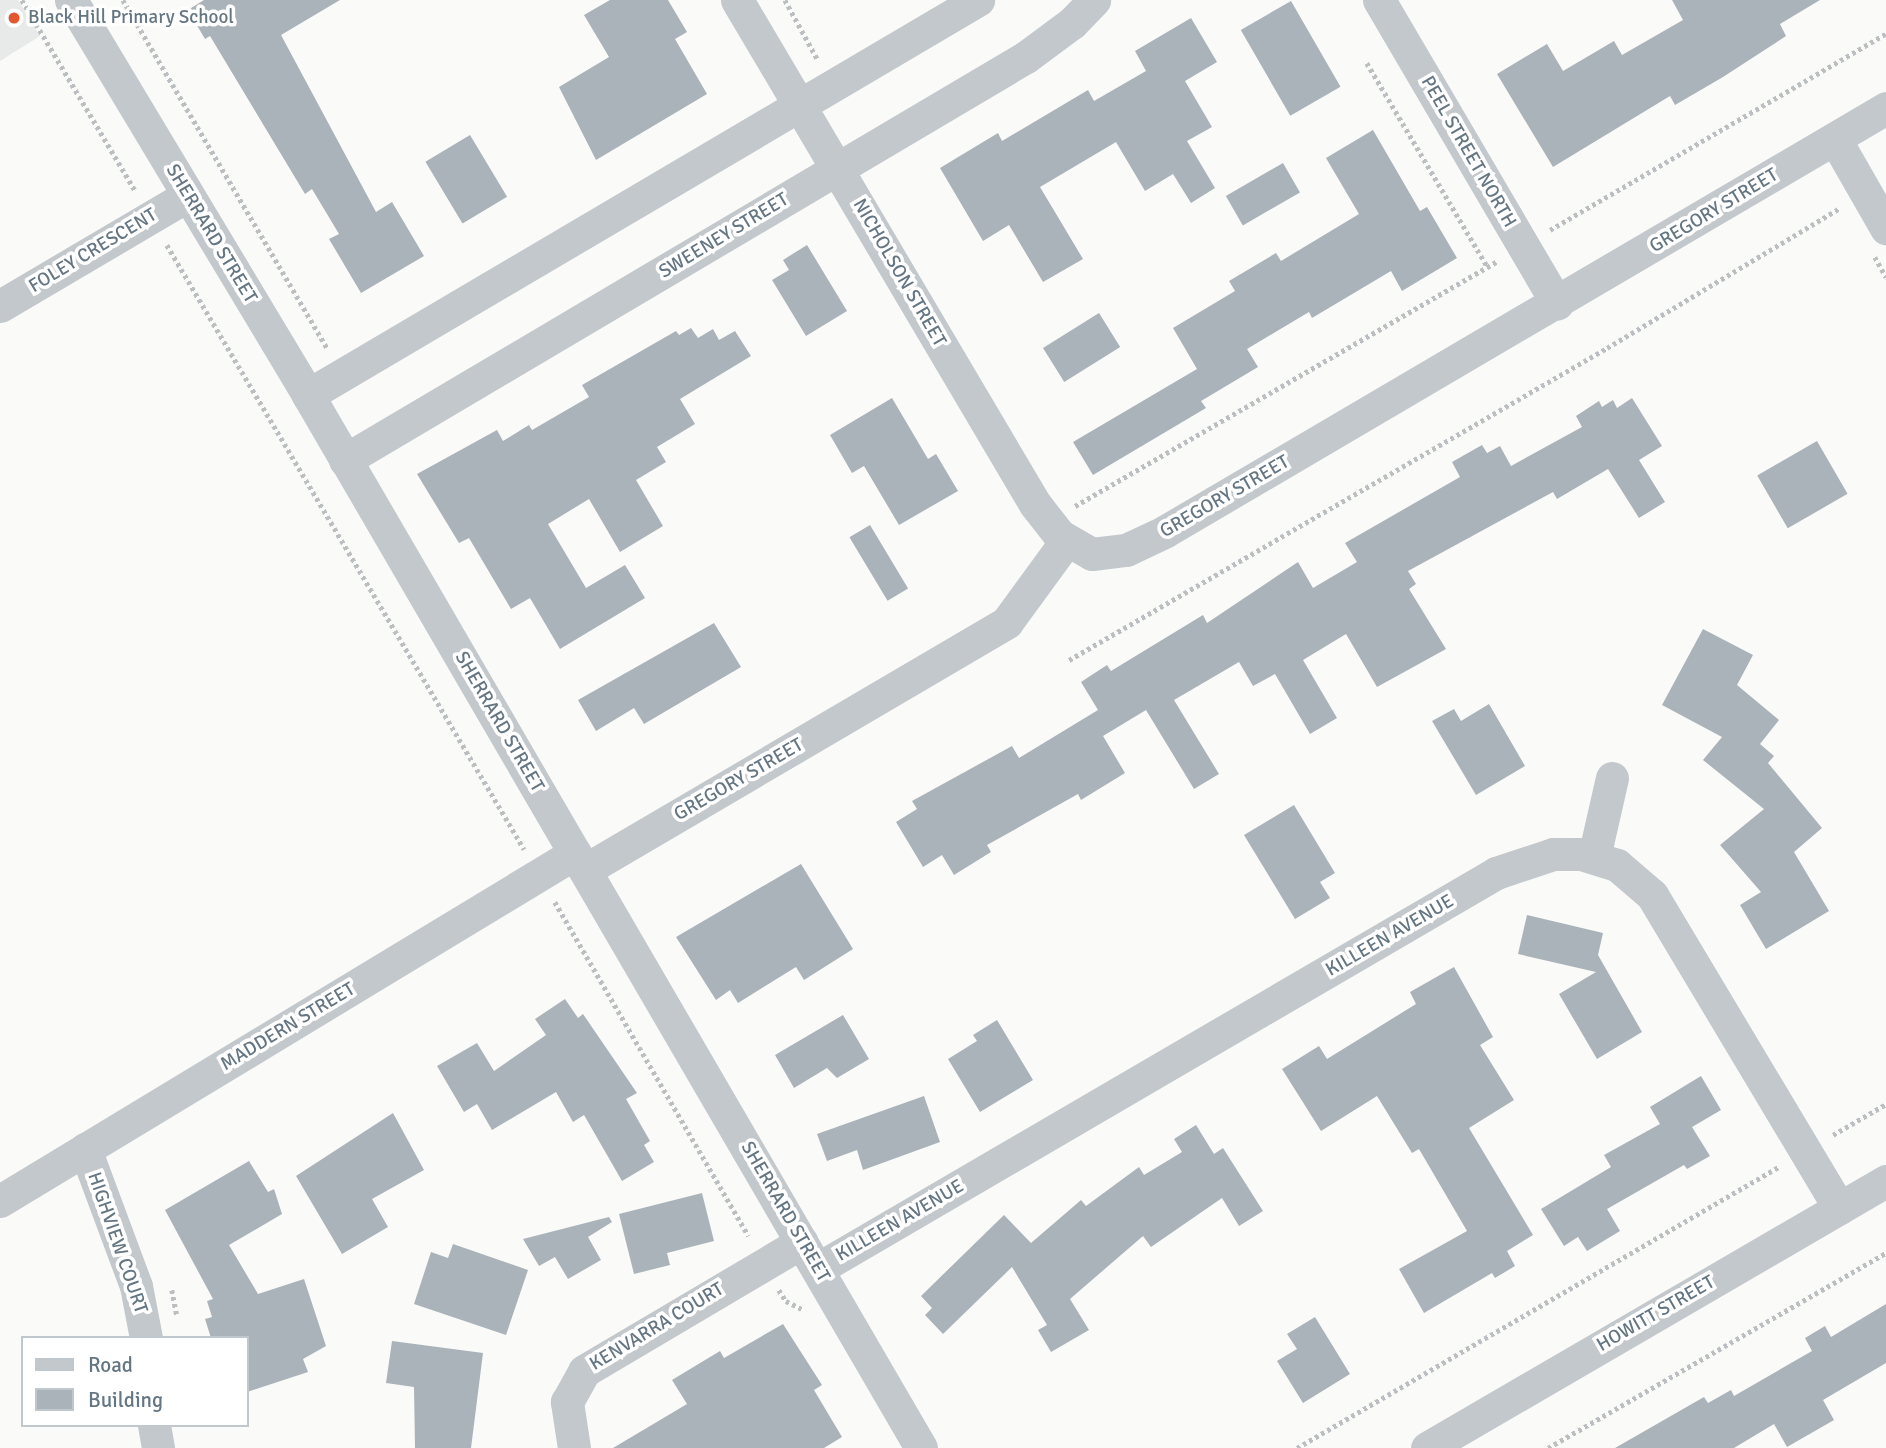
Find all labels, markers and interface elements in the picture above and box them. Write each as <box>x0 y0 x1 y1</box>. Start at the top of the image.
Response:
place label: Black Hill Primary School <box>28 7 234 29</box>
marker: Black Hill Primary School <box>6 10 22 26</box>
street label: PEEL STREET NORTH <box>1415 72 1521 232</box>
street label: SHERRARD STREET <box>161 160 261 308</box>
street label: GREGORY STREET <box>1646 164 1782 258</box>
street label: SWEENEY STREET <box>655 188 793 284</box>
street label: NICHOLSON STREET <box>847 195 951 351</box>
street label: FOLEY CRESCENT <box>25 204 161 298</box>
street label: GREGORY STREET <box>1156 451 1294 543</box>
street label: SHERRARD STREET <box>450 648 548 796</box>
street label: GREGORY STREET <box>670 734 808 826</box>
street label: KILLEEN AVENUE <box>1322 890 1458 982</box>
street label: MADDERN STREET <box>217 978 359 1076</box>
street label: SHERRARD STREET <box>736 1138 834 1286</box>
street label: HIGHVIEW COURT <box>82 1169 152 1317</box>
street label: KILLEEN AVENUE <box>832 1175 968 1267</box>
street label: HOWITT STREET <box>1593 1271 1719 1357</box>
street label: KENVARRA COURT <box>586 1278 728 1376</box>
legend <box>21 1336 248 1427</box>
text: Road <box>88 1352 133 1378</box>
text: Building <box>88 1387 163 1413</box>

